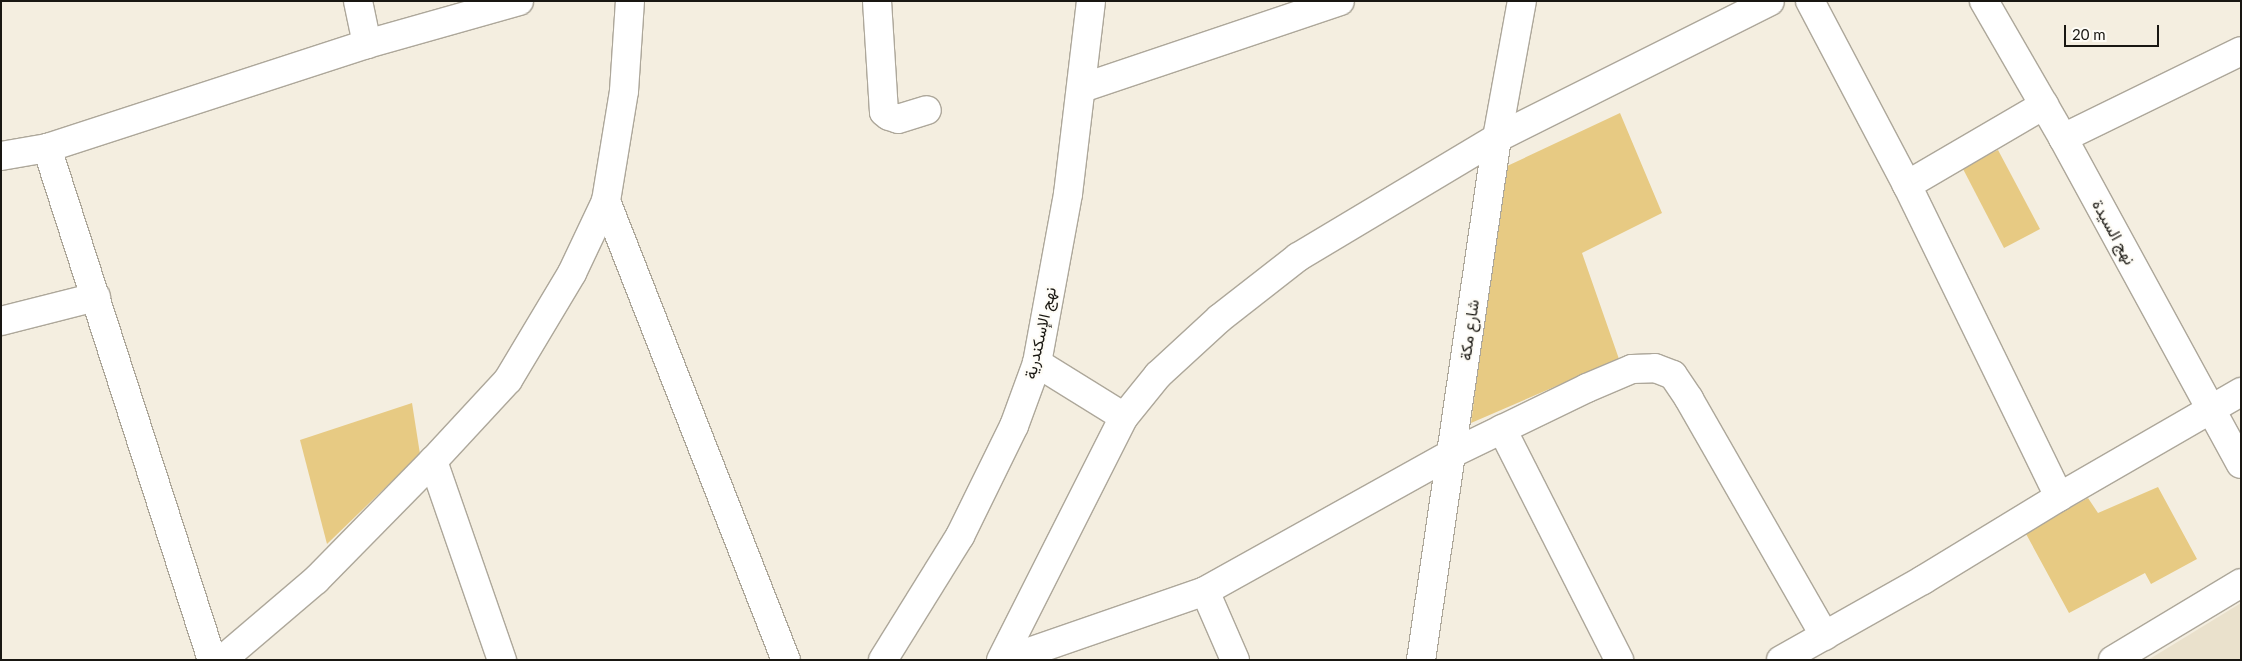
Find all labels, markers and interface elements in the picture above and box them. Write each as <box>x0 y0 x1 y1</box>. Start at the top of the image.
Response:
scale bar <box>2067 15 2162 47</box>
text: 20 m <box>2072 25 2106 43</box>
street label: نهج السيدة <box>2088 196 2140 268</box>
street label: نهج الإسكندرية <box>1020 285 1060 381</box>
street label: شارع مكة <box>1455 298 1483 362</box>

